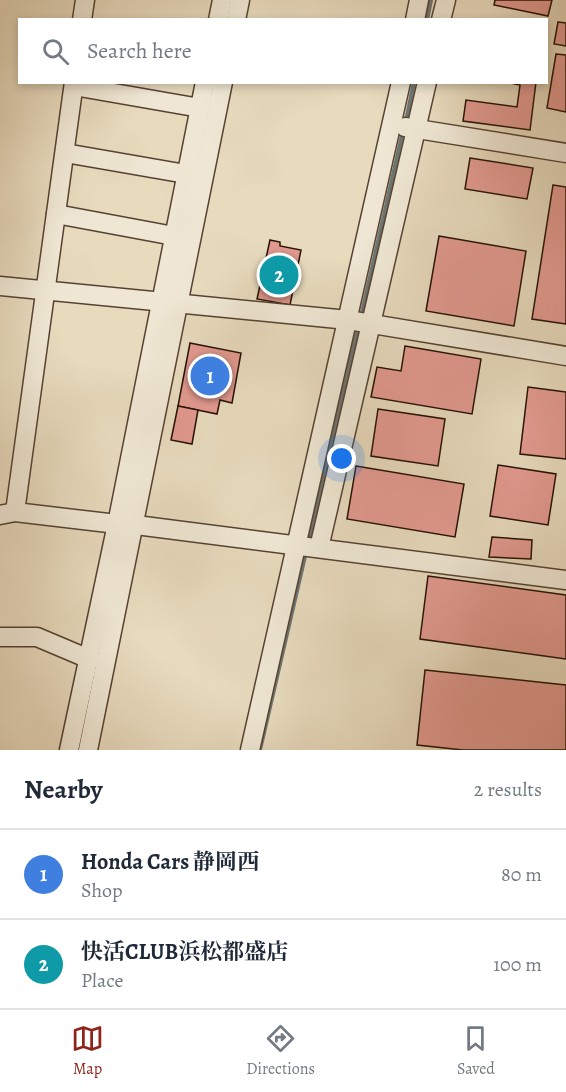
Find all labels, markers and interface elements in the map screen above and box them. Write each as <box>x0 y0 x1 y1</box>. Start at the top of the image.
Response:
search box <box>18 18 548 84</box>
icon: search <box>39 35 72 68</box>
text: Search here <box>87 36 192 66</box>
pin: 2 <box>260 252 298 298</box>
pin: 1 <box>190 354 230 398</box>
your location <box>327 444 356 473</box>
text: Nearby <box>24 772 103 807</box>
text: 2 results <box>474 776 542 803</box>
text: Honda Cars 静岡西 <box>81 847 259 877</box>
text: 1 <box>40 861 47 888</box>
text: 80 m <box>501 861 542 888</box>
text: Shop <box>81 877 123 904</box>
text: 快活CLUB浜松都盛店 <box>81 937 288 967</box>
text: 2 <box>39 951 48 978</box>
text: 100 m <box>493 951 542 978</box>
text: Place <box>81 967 123 994</box>
tab: Map <box>71 1022 104 1080</box>
tab: Directions <box>246 1022 315 1080</box>
tab: Saved <box>457 1022 495 1080</box>

